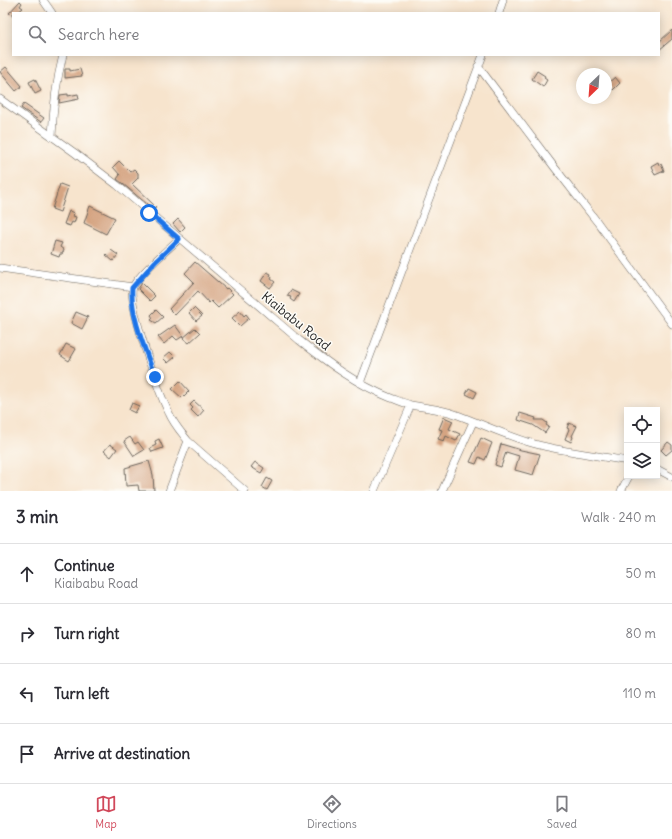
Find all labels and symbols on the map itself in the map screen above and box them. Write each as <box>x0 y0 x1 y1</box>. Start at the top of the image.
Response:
north arrow <box>576 68 612 104</box>
route start <box>140 204 158 222</box>
street label: Kiaibabu Road <box>258 288 334 354</box>
route end <box>146 368 164 386</box>

